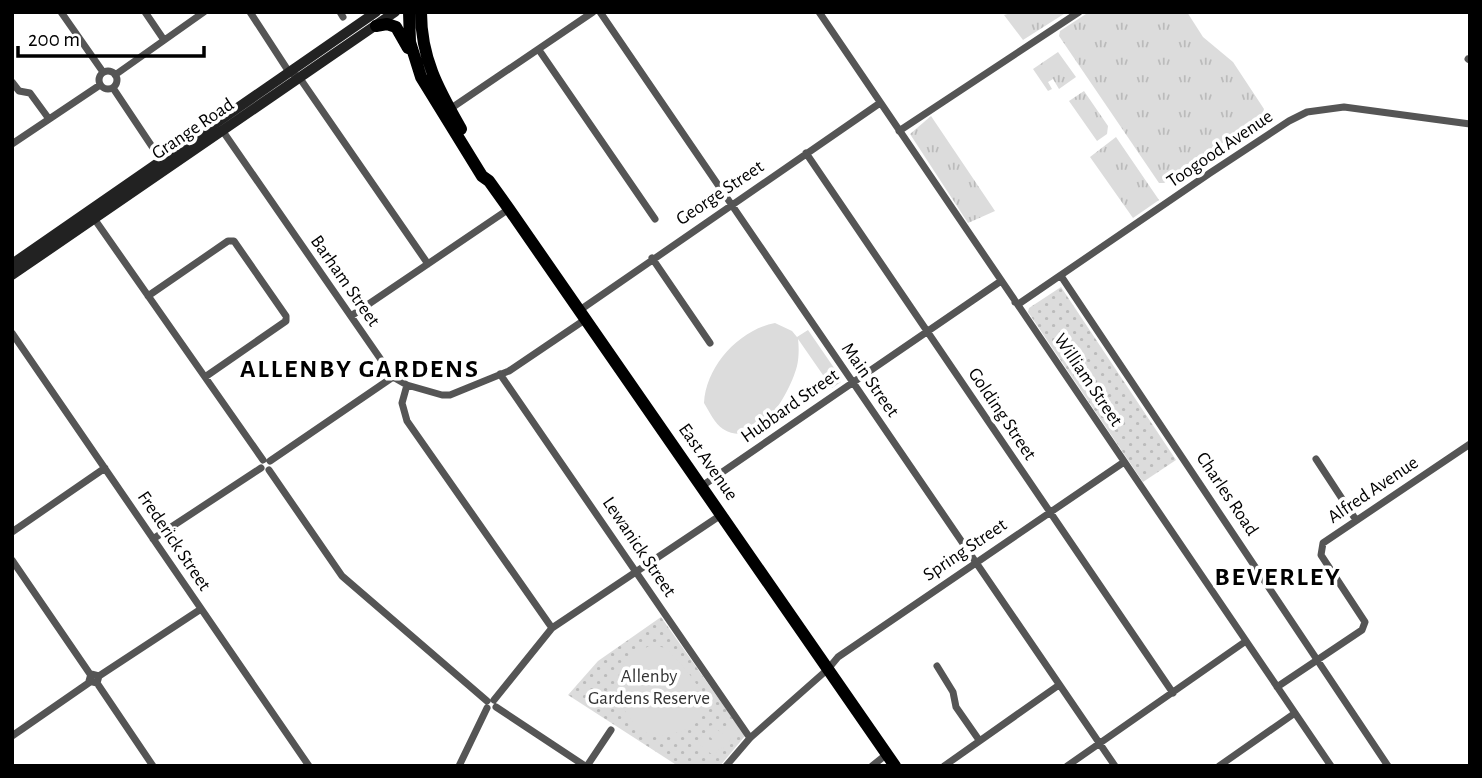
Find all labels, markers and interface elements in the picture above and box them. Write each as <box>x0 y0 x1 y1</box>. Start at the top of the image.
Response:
scale bar <box>18 14 203 58</box>
text: 200 m <box>28 29 80 50</box>
street label: Grange Road <box>149 95 238 163</box>
street label: Toogood Avenue <box>1164 107 1276 191</box>
street label: George Street <box>673 157 767 229</box>
street label: Barham Street <box>307 232 383 330</box>
street label: William Street <box>1050 330 1126 430</box>
street label: Main Street <box>838 339 902 421</box>
district label: ALLENBY GARDENS <box>240 356 480 382</box>
street label: Hubbard Street <box>738 365 842 447</box>
street label: Golding Street <box>964 365 1040 463</box>
street label: East Avenue <box>675 420 741 504</box>
street label: Charles Road <box>1192 449 1262 539</box>
street label: Alfred Avenue <box>1324 453 1422 527</box>
street label: Frederick Street <box>134 488 214 594</box>
street label: Lewanick Street <box>599 494 679 600</box>
street label: Spring Street <box>920 515 1010 585</box>
district label: BEVERLEY <box>1214 564 1342 590</box>
park label: Allenby Gardens Reserve <box>588 667 710 708</box>

